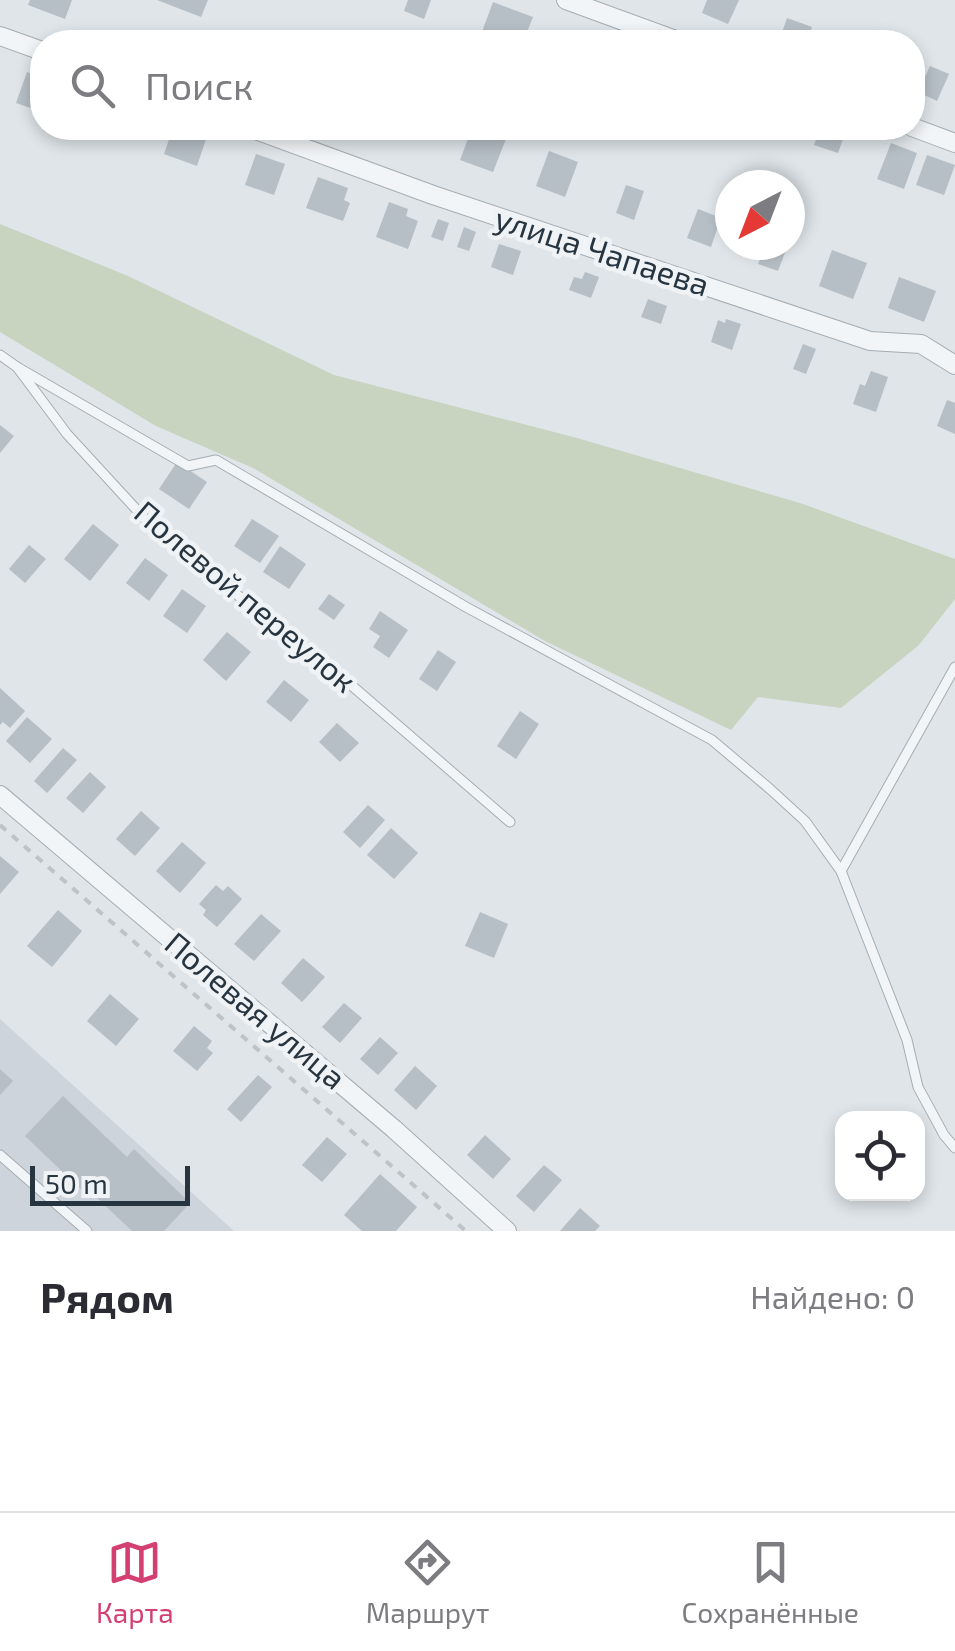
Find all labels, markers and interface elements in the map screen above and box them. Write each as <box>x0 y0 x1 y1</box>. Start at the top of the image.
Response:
search box <box>30 30 925 140</box>
icon: search <box>65 58 120 113</box>
text: Поиск <box>145 62 254 108</box>
north arrow <box>715 170 805 260</box>
street label: улица Чапаева <box>490 198 714 304</box>
street label: Полевой переулок <box>127 492 365 700</box>
street label: Полевая улица <box>158 923 354 1097</box>
map controls <box>835 1111 925 1201</box>
button: locate <box>835 1111 925 1201</box>
scale bar <box>30 1161 190 1206</box>
text: 50 m <box>45 1166 108 1200</box>
text: Рядом <box>40 1271 174 1321</box>
text: Найдено: 0 <box>750 1277 915 1315</box>
tab: Карта <box>96 1535 174 1629</box>
tab: Маршрут <box>366 1535 490 1629</box>
tab: Сохранённые <box>682 1535 859 1629</box>

